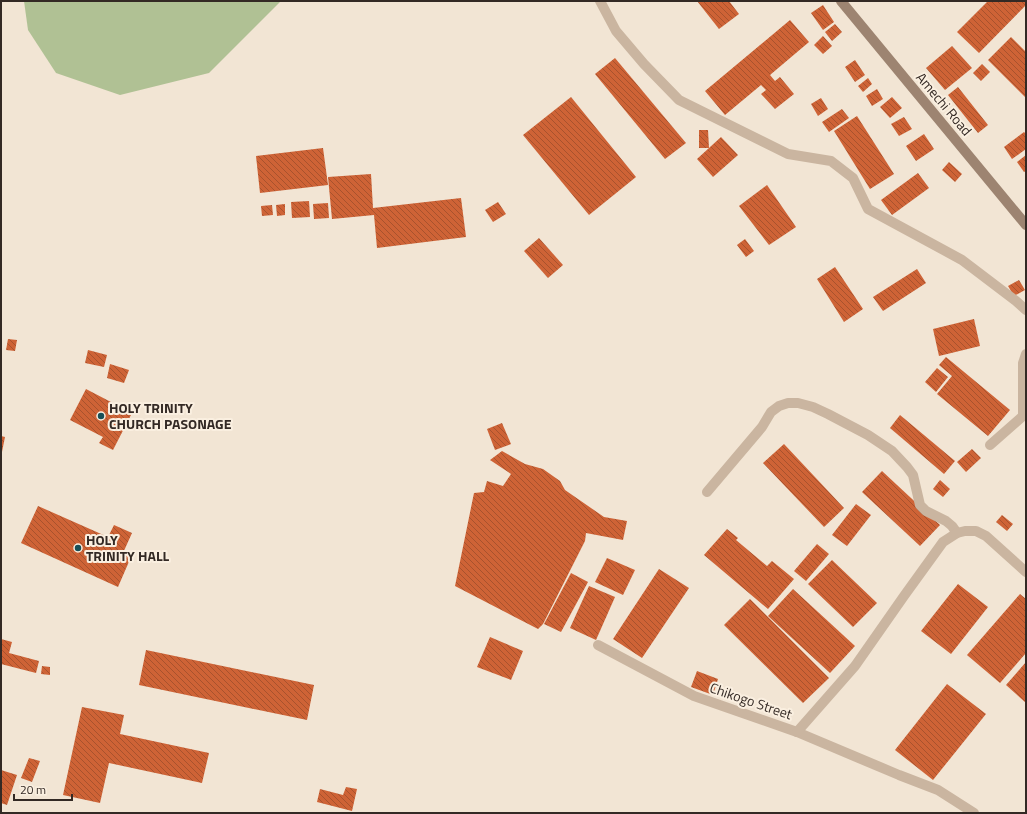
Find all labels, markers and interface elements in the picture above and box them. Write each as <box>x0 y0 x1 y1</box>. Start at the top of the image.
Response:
street label: Amechi Road <box>912 67 977 140</box>
place label: HOLY TRINITY CHURCH PASONAGE <box>109 397 232 434</box>
marker: HOLY TRINITY CHURCH PASONAGE <box>96 411 106 421</box>
place label: HOLY TRINITY HALL <box>86 529 170 566</box>
marker: HOLY TRINITY HALL <box>73 543 83 553</box>
street label: Chikogo Street <box>707 677 795 724</box>
scale bar <box>14 776 72 802</box>
text: 20 m <box>20 780 46 799</box>

